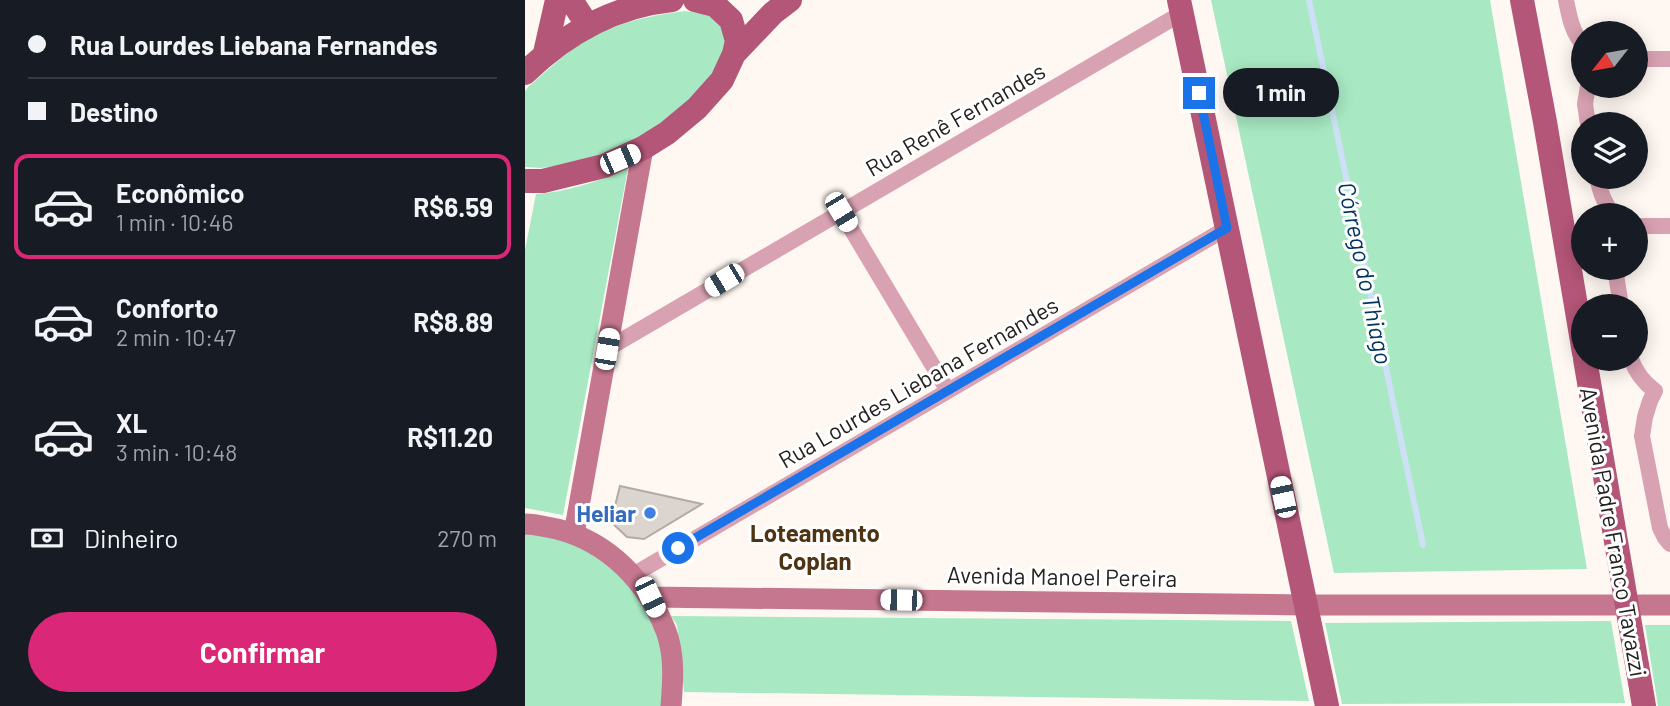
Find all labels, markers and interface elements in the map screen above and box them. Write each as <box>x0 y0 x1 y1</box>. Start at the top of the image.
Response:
north arrow <box>1571 21 1649 98</box>
map controls <box>1571 21 1648 371</box>
text: Rua Lourdes Liebana Fernandes <box>70 29 438 60</box>
street label: Rua Renê Fernandes <box>860 56 1050 182</box>
callout: 1 min <box>1223 68 1339 118</box>
route end <box>1183 77 1215 109</box>
text: 1 min <box>1256 78 1306 106</box>
text: Destino <box>70 96 158 127</box>
button: layers <box>1571 112 1648 189</box>
car <box>597 141 644 177</box>
icon: car <box>32 175 95 238</box>
text: Econômico <box>116 177 245 208</box>
water label: Córrego do Thiago <box>1333 179 1399 367</box>
car <box>822 189 861 235</box>
text: R$6.59 <box>413 191 493 222</box>
button: + <box>1571 203 1648 280</box>
text: 1 min · 10:46 <box>116 208 233 236</box>
car <box>701 260 748 300</box>
icon: car <box>32 290 95 353</box>
street label: Rua Lourdes Liebana Fernandes <box>773 290 1063 474</box>
text: Conforto <box>116 292 219 323</box>
button: − <box>1571 294 1648 371</box>
text: R$8.89 <box>413 306 493 337</box>
text: 2 min · 10:47 <box>116 323 236 351</box>
car <box>594 326 621 372</box>
street label: Avenida Padre Franco Tavazzi <box>1575 385 1653 679</box>
icon: car <box>32 405 95 468</box>
text: XL <box>116 407 147 438</box>
text: R$11.20 <box>407 421 493 452</box>
text: 3 min · 10:48 <box>116 438 237 466</box>
car <box>1269 474 1298 520</box>
place label: Heliar <box>577 499 636 527</box>
marker: Heliar <box>642 505 658 521</box>
district label: Loteamento Coplan <box>750 518 880 575</box>
icon: cash <box>28 519 66 557</box>
text: Dinheiro <box>84 522 179 553</box>
text: 270 m <box>437 524 497 552</box>
route start <box>662 532 694 564</box>
street label: Avenida Manoel Pereira <box>947 560 1177 592</box>
car <box>632 574 669 620</box>
car <box>880 589 923 611</box>
button: Confirmar <box>28 612 497 692</box>

